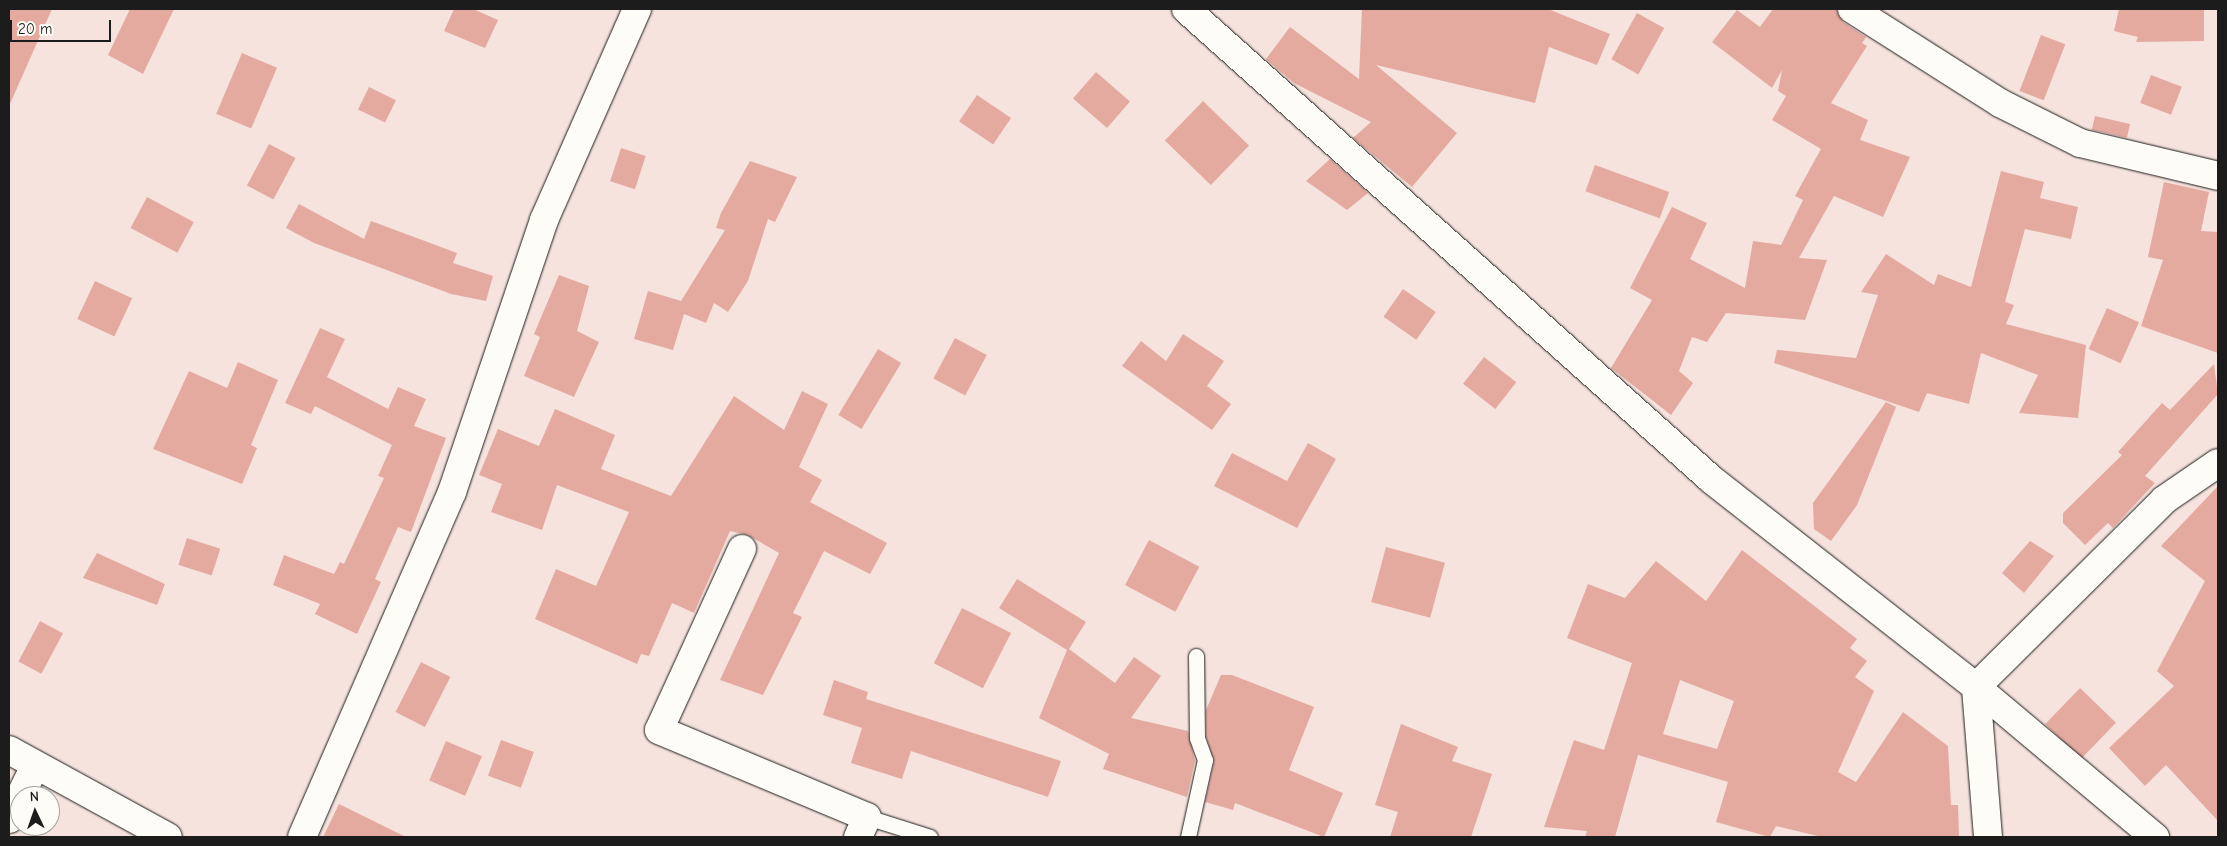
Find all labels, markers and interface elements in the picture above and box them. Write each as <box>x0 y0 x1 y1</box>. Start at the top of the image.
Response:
scale bar <box>12 10 114 42</box>
text: 20 m <box>18 20 52 38</box>
north arrow <box>10 786 60 836</box>
text: N <box>29 788 39 805</box>

